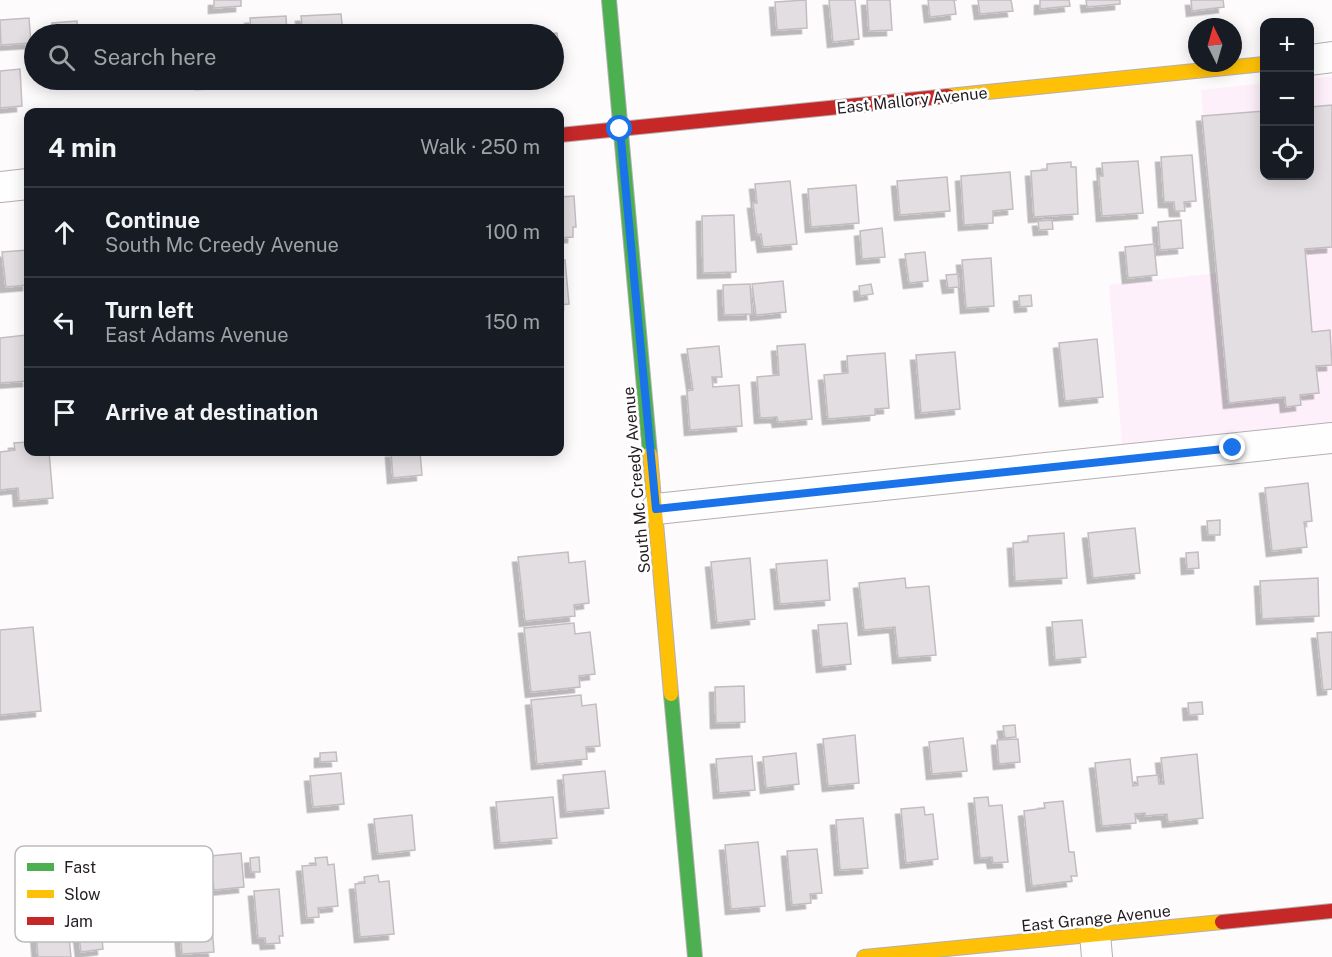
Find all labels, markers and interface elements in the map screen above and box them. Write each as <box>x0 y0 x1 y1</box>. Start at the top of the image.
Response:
north arrow <box>1188 18 1242 72</box>
map controls <box>1260 18 1314 180</box>
button: + <box>1260 18 1314 72</box>
search box <box>24 24 564 90</box>
icon: search <box>45 41 78 74</box>
text: Search here <box>93 44 217 70</box>
button: − <box>1260 72 1314 126</box>
street label: East Mallory Avenue <box>836 83 988 118</box>
route start <box>606 115 632 141</box>
button: locate <box>1260 126 1314 180</box>
text: 4 min <box>48 132 117 163</box>
text: Walk · 250 m <box>420 135 540 159</box>
text: Continue <box>105 207 200 233</box>
icon: ahead <box>48 216 81 249</box>
text: 100 m <box>485 220 540 244</box>
text: South Mc Creedy Avenue <box>105 233 339 257</box>
text: Turn left <box>105 297 194 323</box>
icon: left <box>48 306 81 339</box>
text: 150 m <box>485 310 540 334</box>
text: East Adams Avenue <box>105 323 289 347</box>
street label: South Mc Creedy Avenue <box>619 386 654 574</box>
icon: arrive <box>48 396 81 429</box>
text: Arrive at destination <box>105 399 318 425</box>
route end <box>1219 434 1245 460</box>
legend <box>15 846 213 942</box>
text: Fast <box>64 858 96 877</box>
text: Slow <box>64 885 101 904</box>
street label: East Grange Avenue <box>1021 901 1172 936</box>
text: Jam <box>64 912 93 931</box>

